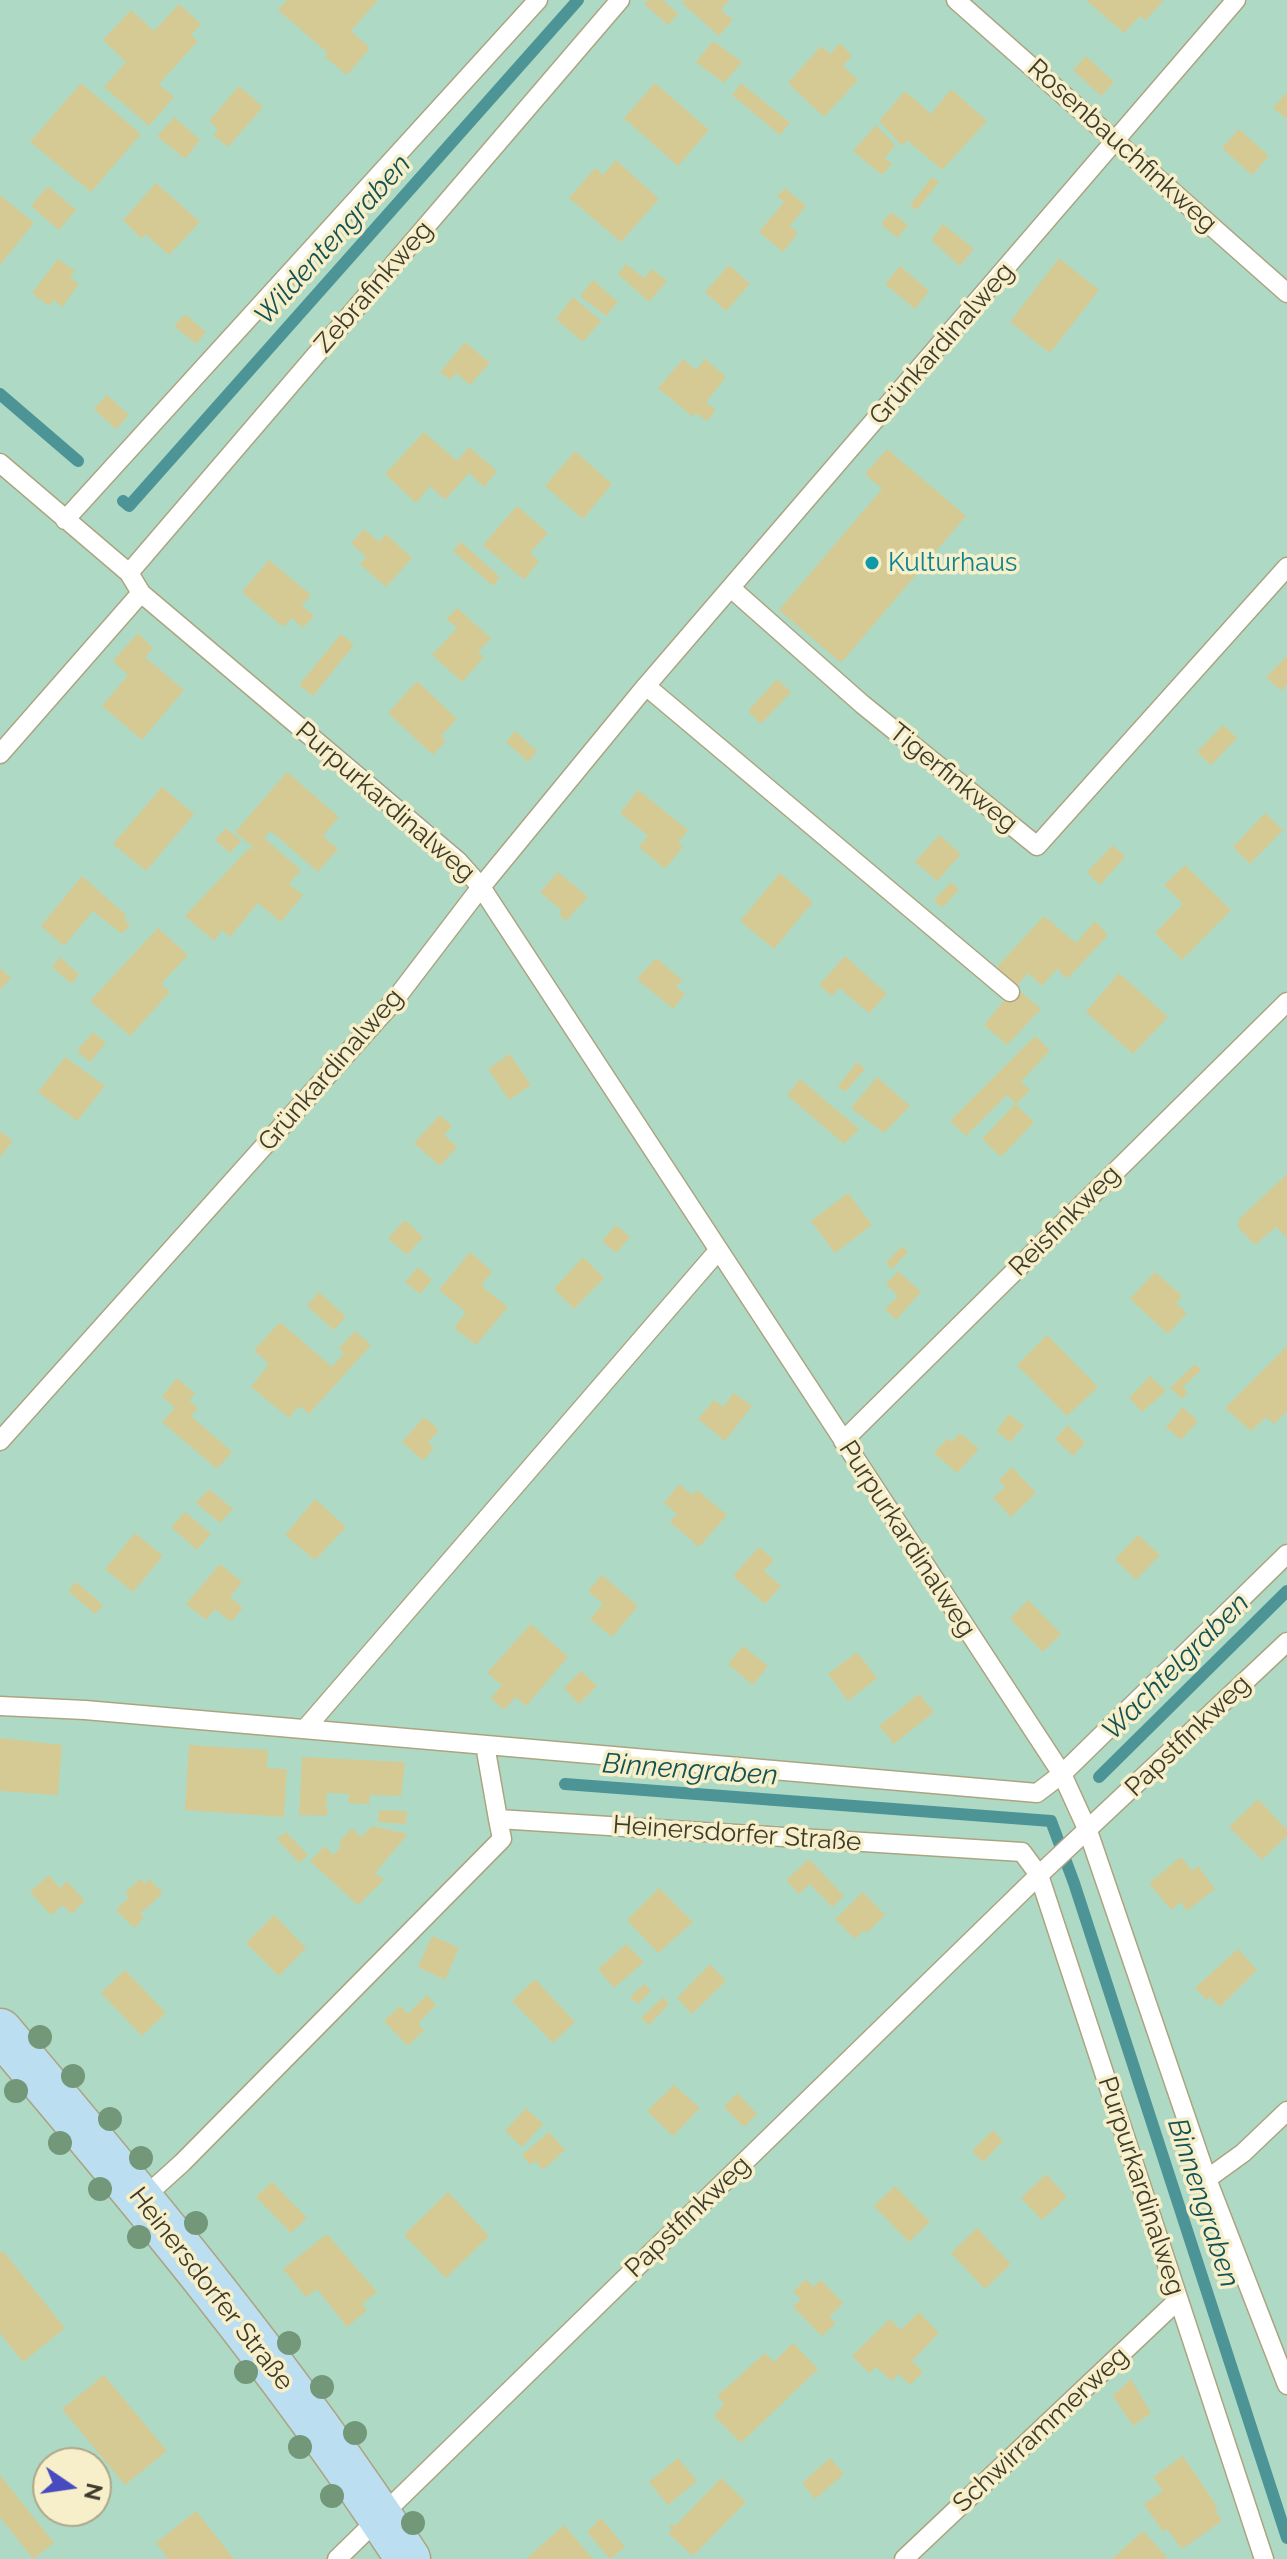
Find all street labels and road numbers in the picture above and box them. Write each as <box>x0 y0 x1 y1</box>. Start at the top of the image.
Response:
street label: Rosenbauchfinkweg <box>1021 53 1223 239</box>
street label: Zebrafinkweg <box>308 215 440 359</box>
street label: Grünkardinalweg <box>863 256 1021 432</box>
street label: Purpurkardinalweg <box>289 715 481 889</box>
street label: Tigerfinkweg <box>883 717 1023 839</box>
street label: Grünkardinalweg <box>252 982 410 1158</box>
street label: Reisfinkweg <box>1003 1159 1127 1283</box>
street label: Purpurkardinalweg <box>832 1435 982 1643</box>
street label: Papstfinkweg <box>1119 1669 1257 1803</box>
street label: Heinersdorfer Straße <box>612 1810 862 1858</box>
street label: Purpurkardinalweg <box>1091 2073 1191 2299</box>
street label: Papstfinkweg <box>619 2150 757 2284</box>
street label: Heinersdorfer Straße <box>122 2181 300 2397</box>
street label: Schwirrammerweg <box>947 2341 1135 2519</box>

